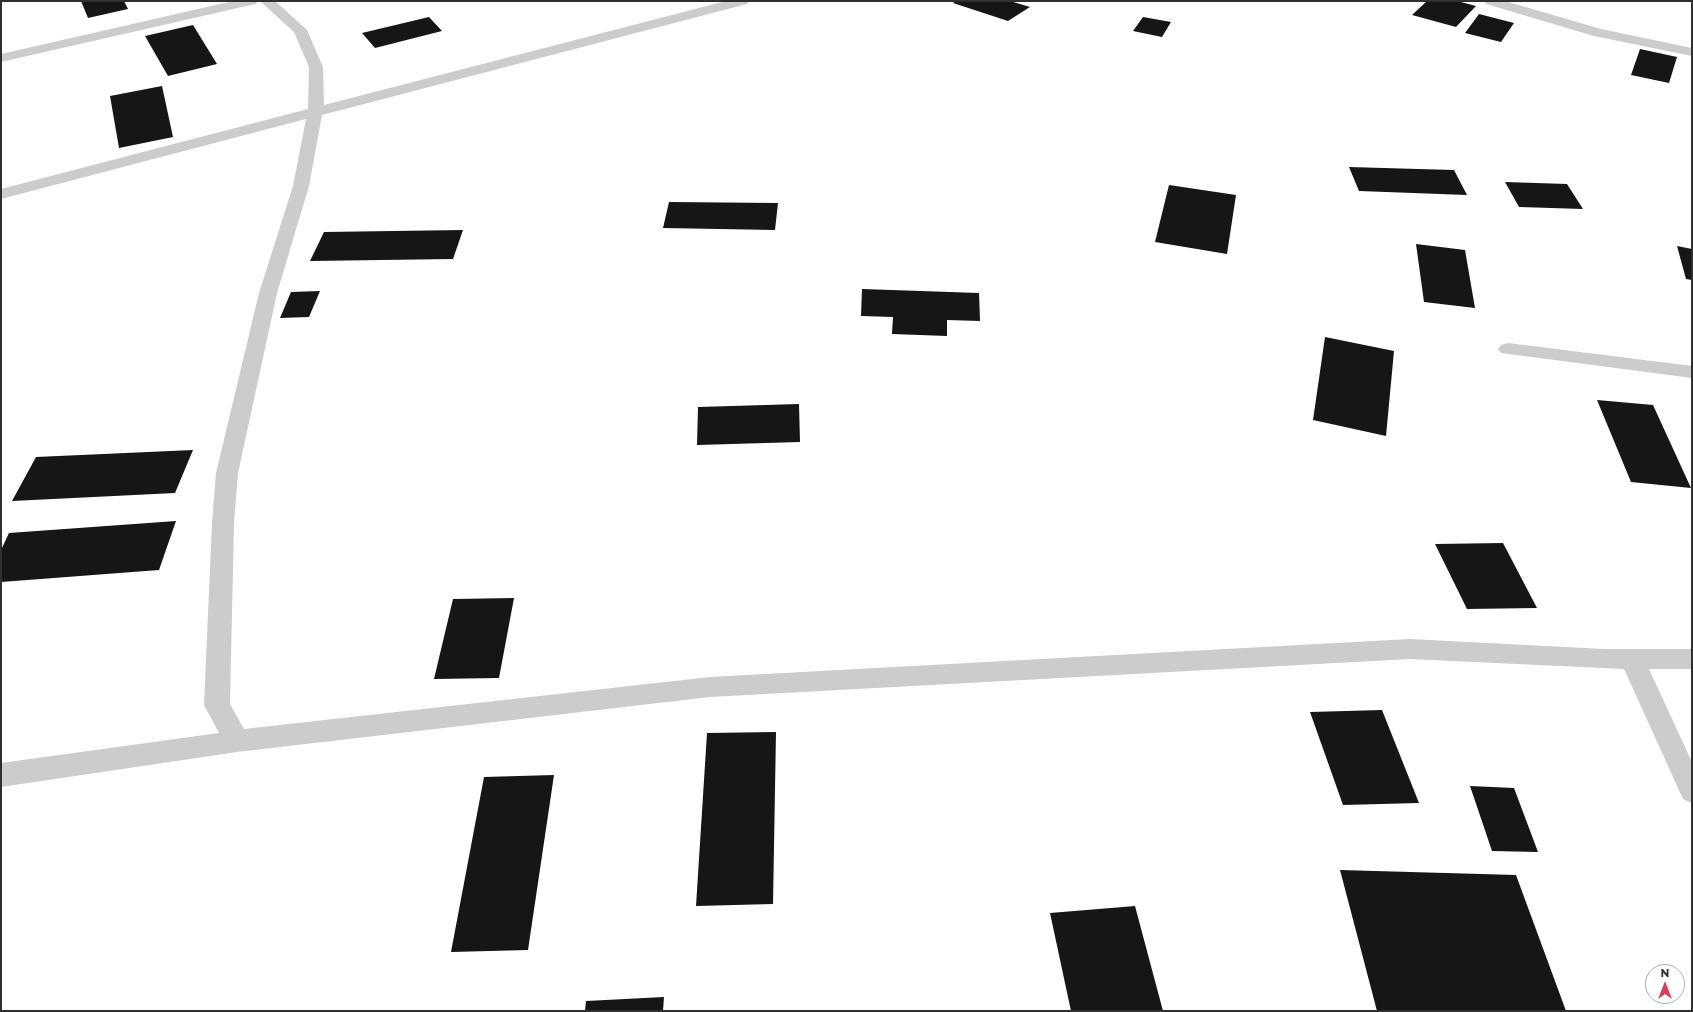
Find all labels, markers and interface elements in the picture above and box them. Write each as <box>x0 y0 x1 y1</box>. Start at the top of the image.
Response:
north arrow <box>1645 964 1685 1004</box>
text: N <box>1661 966 1669 980</box>

